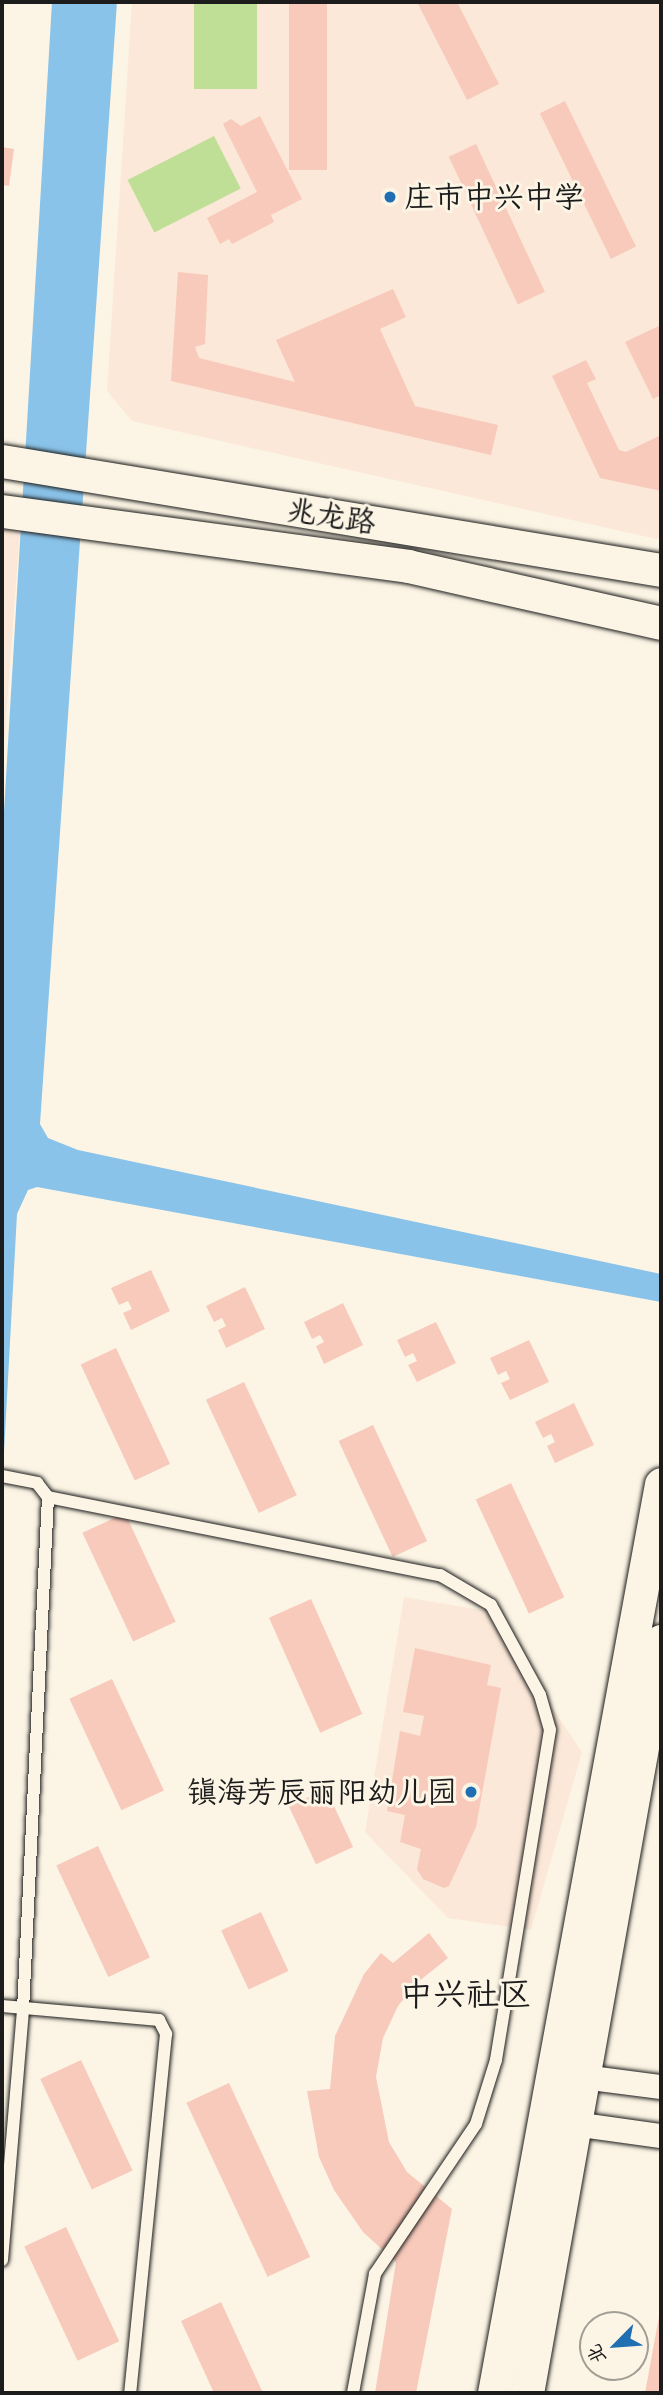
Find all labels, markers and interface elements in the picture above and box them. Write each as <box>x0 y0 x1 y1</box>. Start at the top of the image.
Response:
place label: 庄市中兴中学 <box>404 179 584 215</box>
marker: 庄市中兴中学 <box>382 189 398 205</box>
street label: 兆龙路 <box>284 491 378 541</box>
place label: 镇海芳辰丽阳幼儿园 <box>187 1774 457 1810</box>
marker: 镇海芳辰丽阳幼儿园 <box>463 1784 479 1800</box>
district label: 中兴社区 <box>400 1974 532 2014</box>
north arrow <box>579 2311 649 2381</box>
text: 北 <box>582 2341 611 2368</box>

